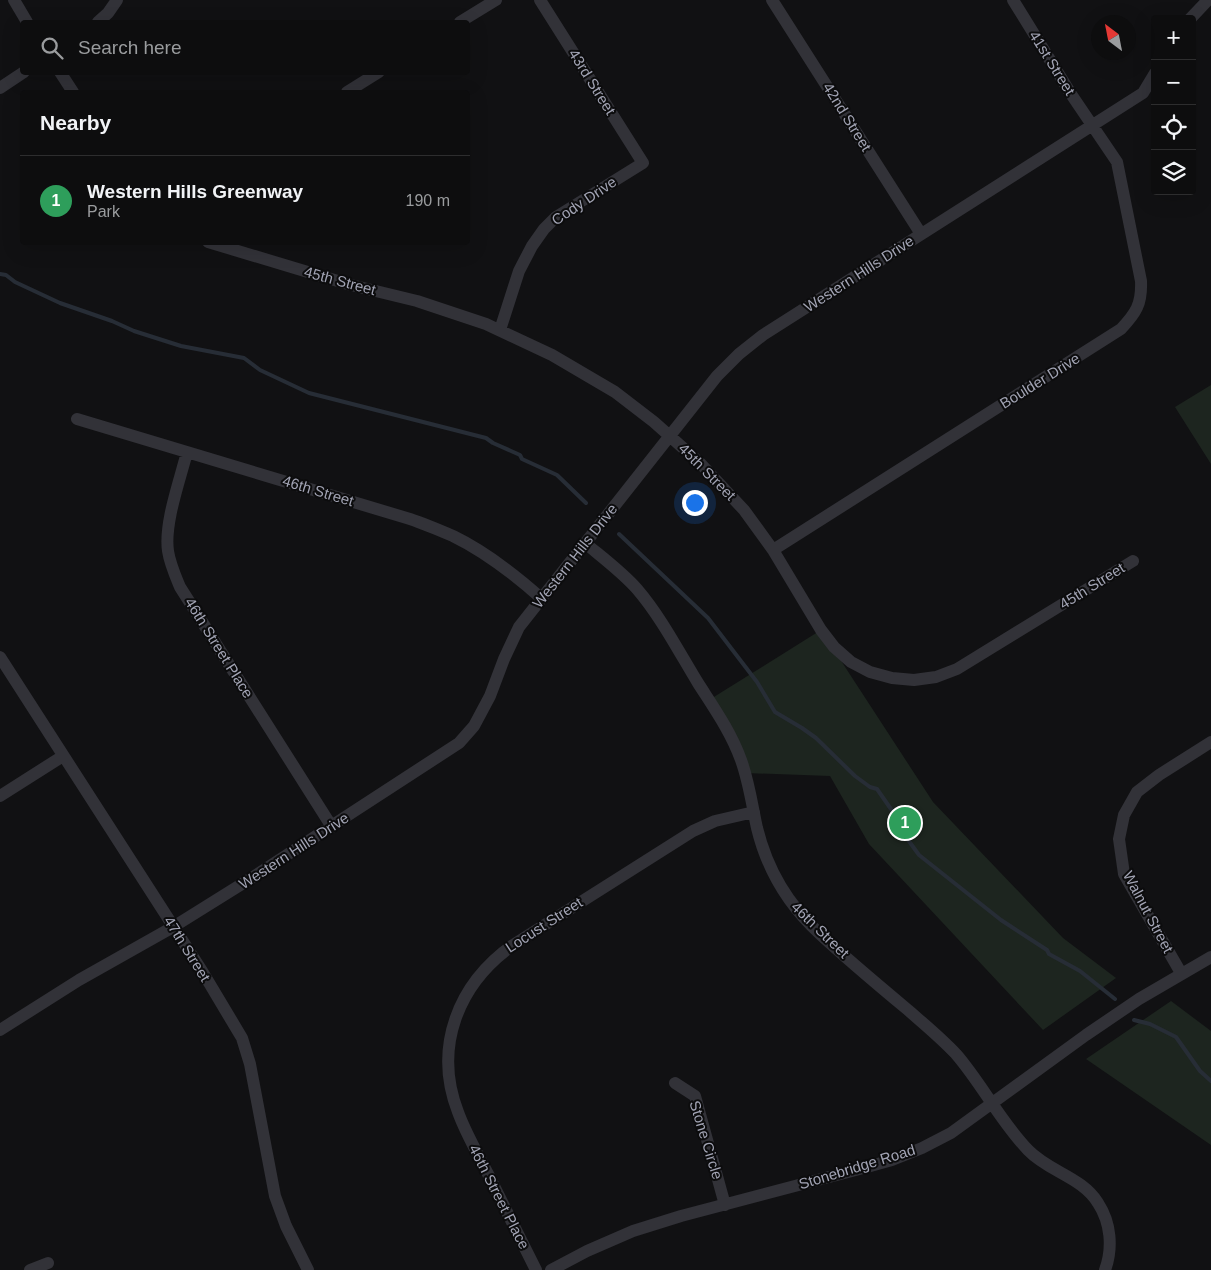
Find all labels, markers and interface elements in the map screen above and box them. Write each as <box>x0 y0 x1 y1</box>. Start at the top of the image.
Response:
north arrow <box>1091 15 1136 60</box>
map controls <box>1151 15 1196 195</box>
button: + <box>1151 15 1196 60</box>
search box <box>20 20 470 75</box>
street label: 41st Street <box>1026 27 1079 99</box>
icon: search <box>38 34 66 62</box>
text: Search here <box>78 37 182 58</box>
street label: 43rd Street <box>566 46 620 118</box>
button: − <box>1151 60 1196 105</box>
street label: 42nd Street <box>820 79 876 155</box>
button: locate <box>1151 105 1196 150</box>
text: Nearby <box>40 111 111 134</box>
button: layers <box>1151 150 1196 195</box>
street label: Cody Drive <box>548 173 619 228</box>
text: Western Hills Greenway <box>87 181 303 202</box>
text: 1 <box>52 192 60 209</box>
text: 190 m <box>406 192 450 209</box>
text: Park <box>87 203 120 220</box>
street label: Western Hills Drive <box>801 232 917 315</box>
street label: 45th Street <box>302 263 379 298</box>
street label: Boulder Drive <box>997 349 1083 412</box>
street label: 45th Street <box>675 440 740 504</box>
street label: 46th Street <box>281 472 357 510</box>
your location <box>682 490 708 516</box>
street label: Western Hills Drive <box>529 500 620 611</box>
street label: 45th Street <box>1056 558 1128 612</box>
street label: 46th Street Place <box>182 594 257 701</box>
pin: 1 <box>889 804 921 842</box>
street label: Western Hills Drive <box>236 809 352 892</box>
street label: Walnut Street <box>1120 868 1178 956</box>
street label: Locust Street <box>502 893 586 956</box>
street label: 46th Street <box>788 898 853 962</box>
street label: 47th Street <box>161 913 215 985</box>
street label: Stone Circle <box>686 1098 727 1181</box>
street label: Stonebridge Road <box>797 1141 917 1192</box>
street label: 46th Street Place <box>466 1142 533 1252</box>

